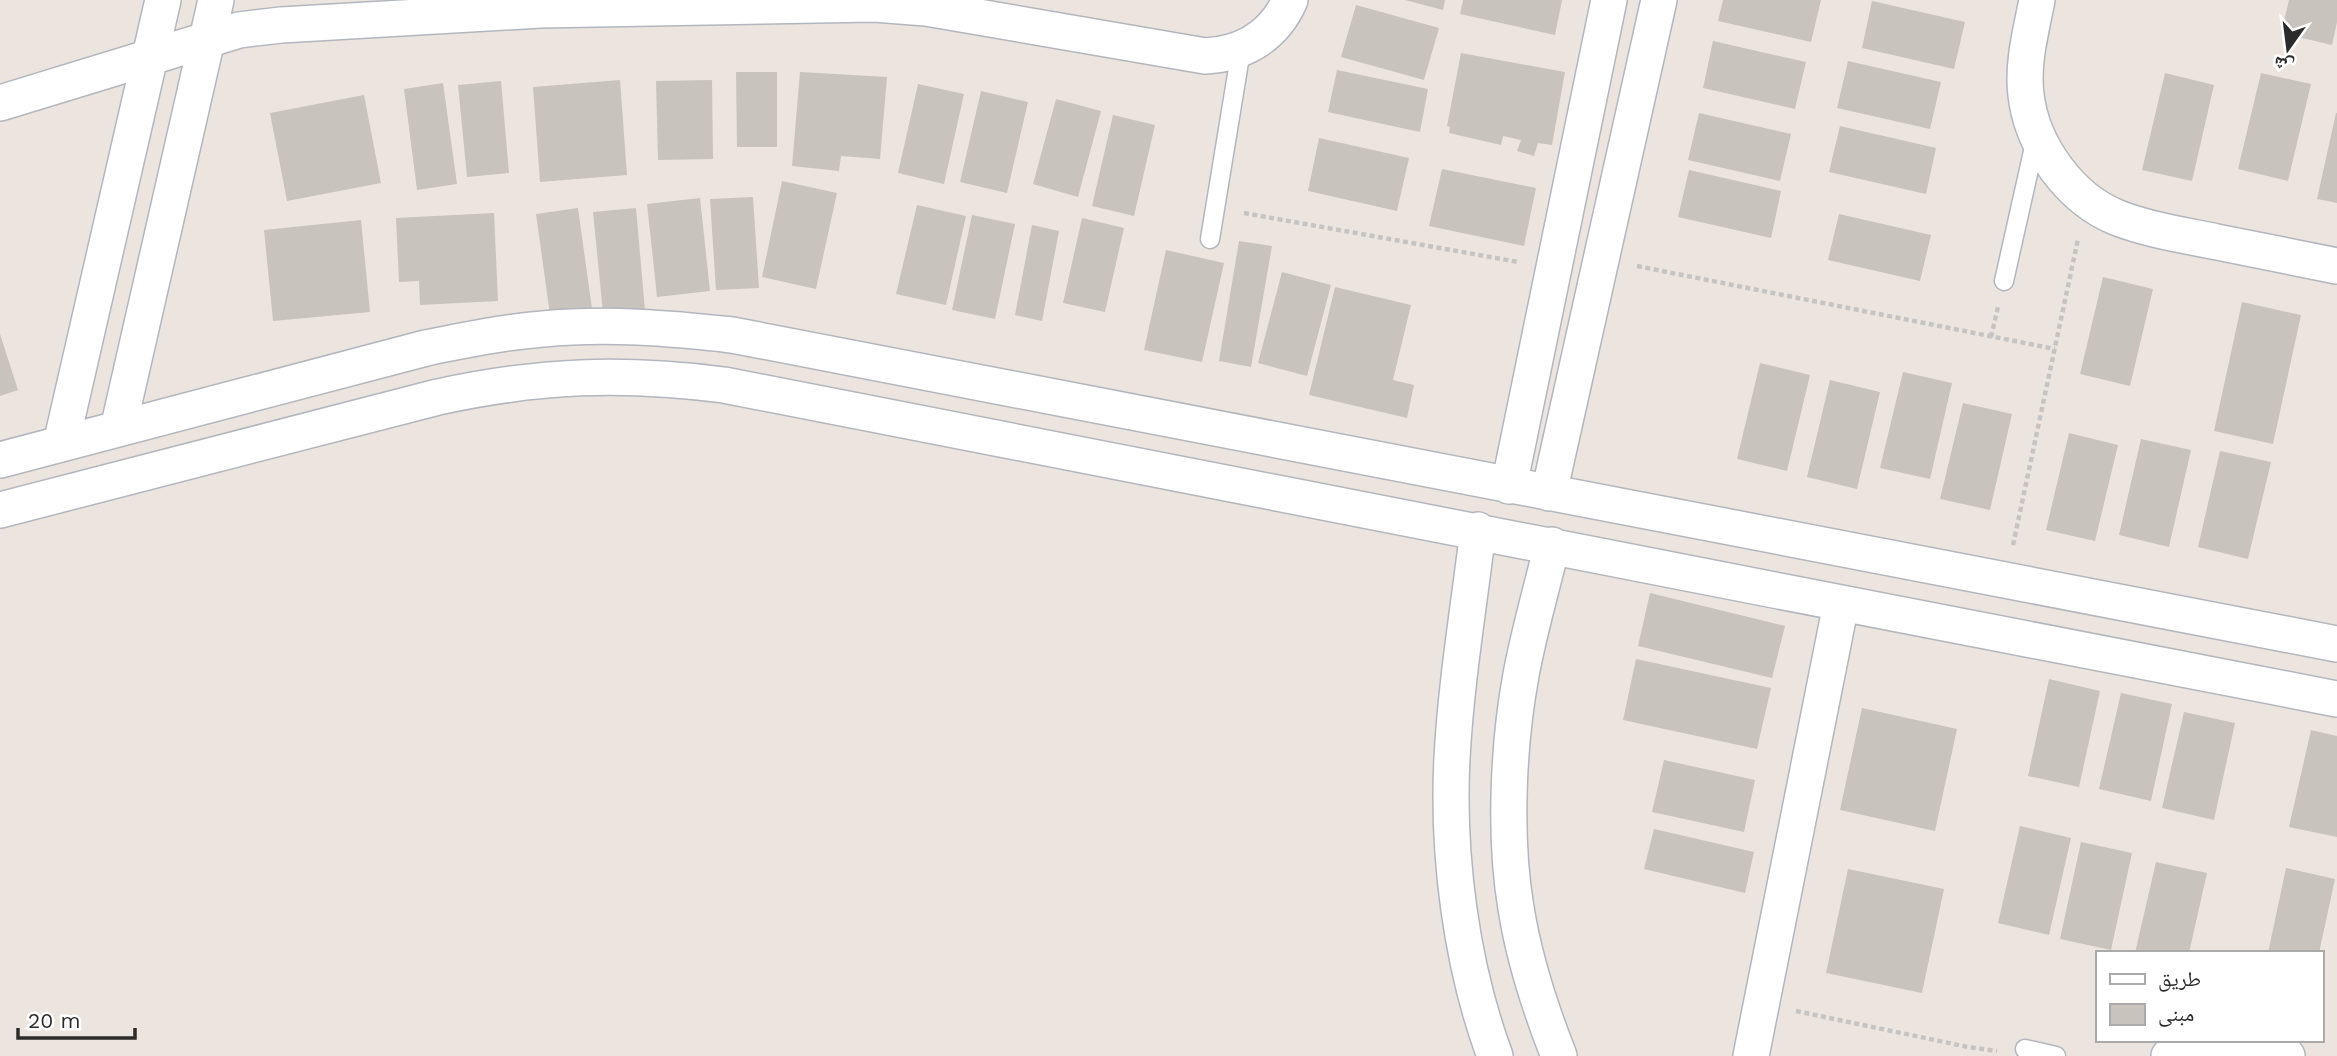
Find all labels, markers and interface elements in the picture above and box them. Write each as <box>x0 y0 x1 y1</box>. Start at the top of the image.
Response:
north arrow <box>2253 14 2323 84</box>
text: ش <box>2271 51 2297 79</box>
legend <box>2096 951 2323 1042</box>
text: طريق <box>2158 966 2201 992</box>
scale bar <box>18 996 135 1040</box>
text: مبنى <box>2158 1001 2194 1027</box>
text: 20 m <box>28 1008 80 1033</box>

